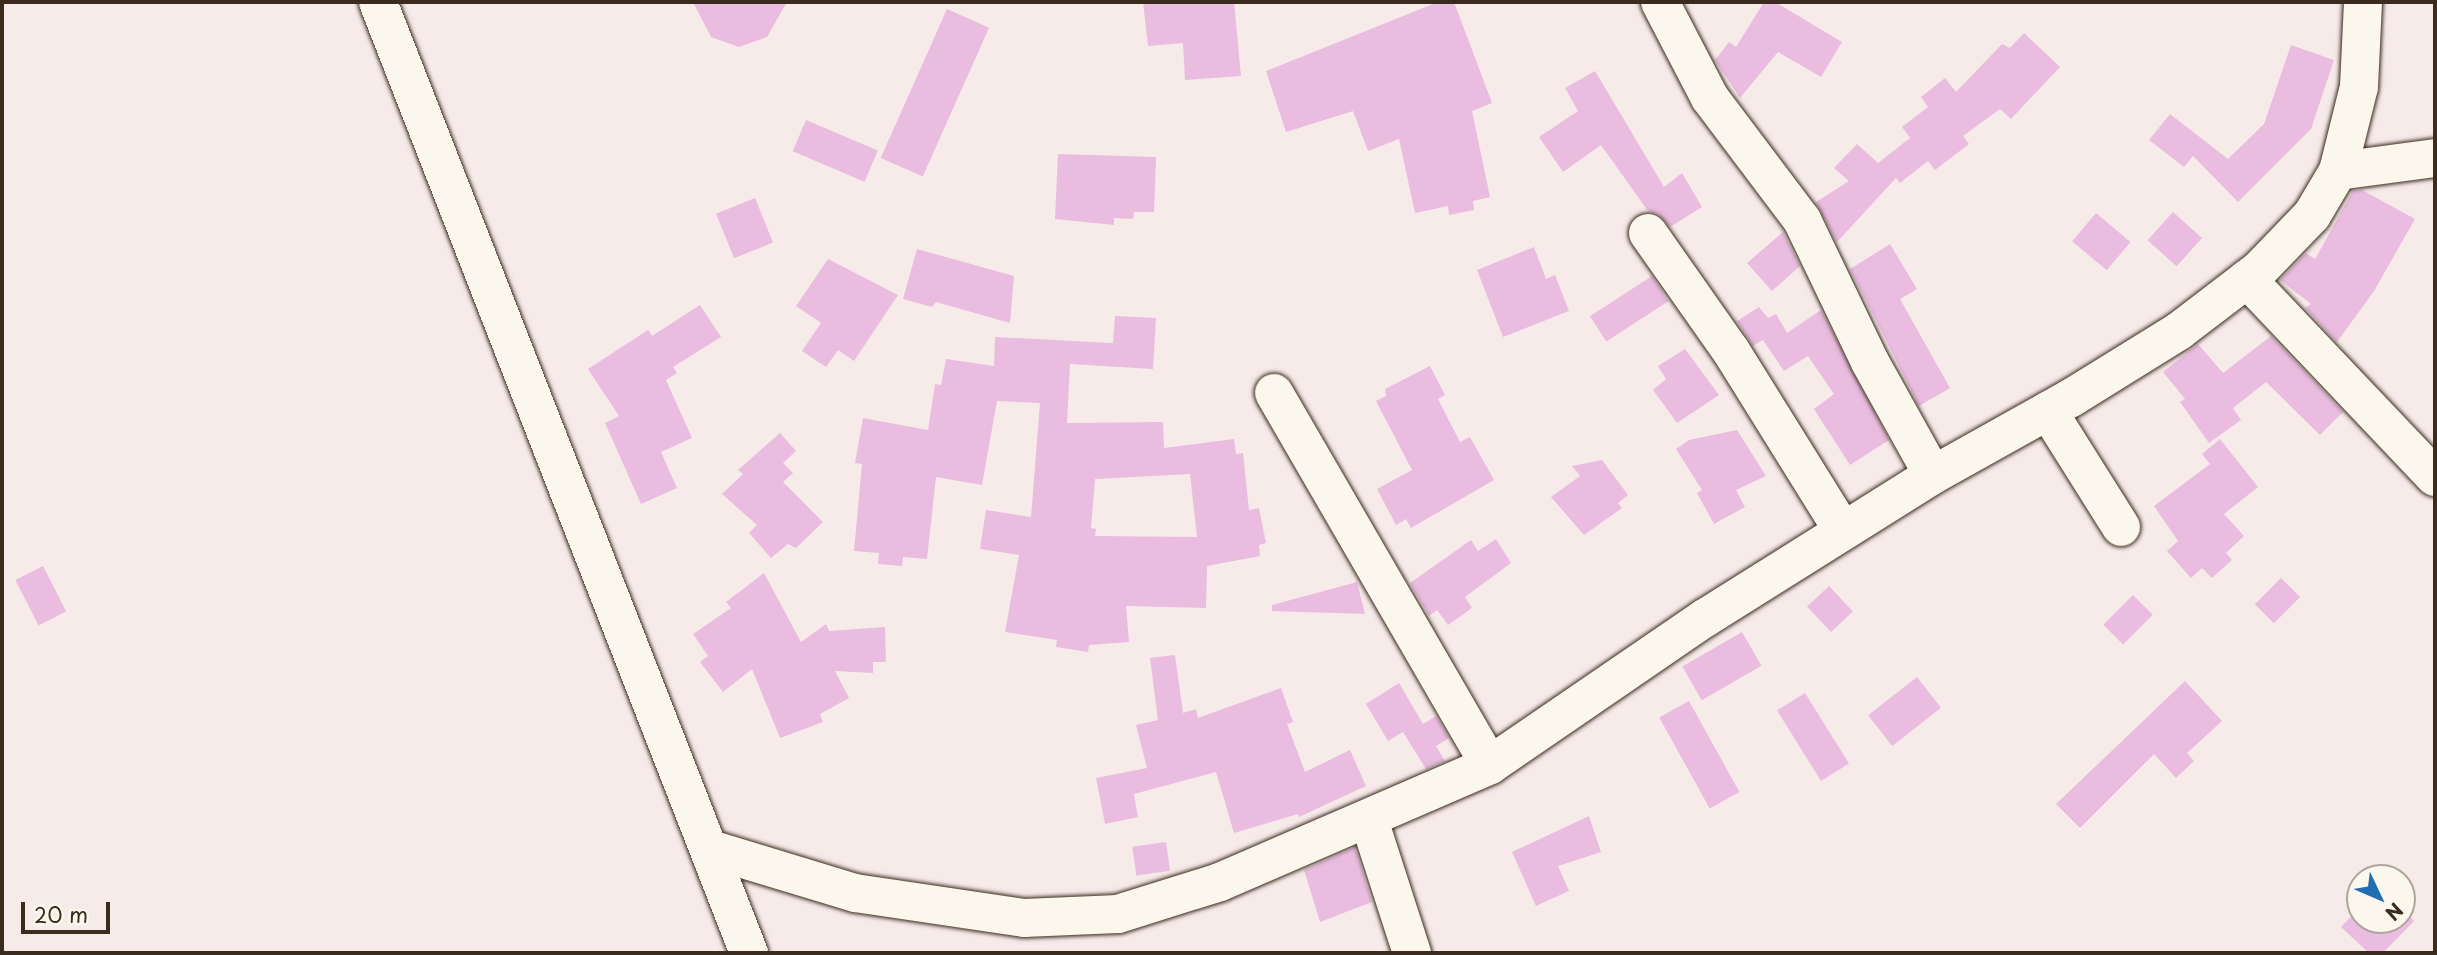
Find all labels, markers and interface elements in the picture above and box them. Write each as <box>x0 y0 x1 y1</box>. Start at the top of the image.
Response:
north arrow <box>2346 864 2416 934</box>
scale bar <box>24 888 114 932</box>
text: N <box>2379 897 2410 927</box>
text: 20 m <box>34 898 88 930</box>

